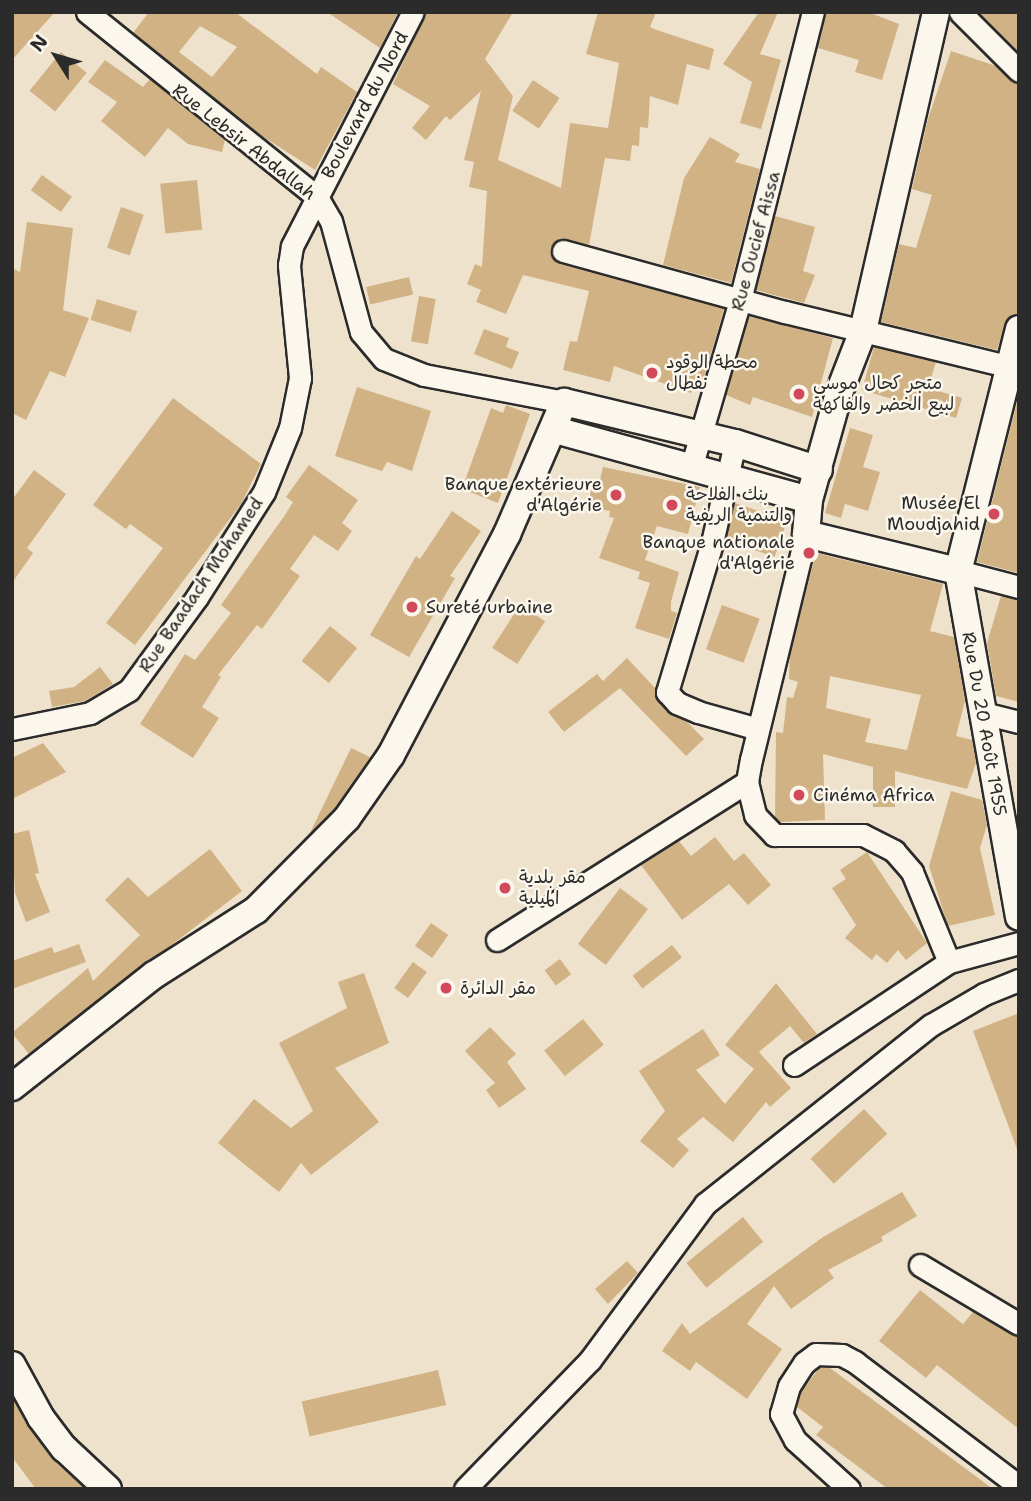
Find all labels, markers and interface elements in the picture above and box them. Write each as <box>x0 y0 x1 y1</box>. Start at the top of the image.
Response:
north arrow <box>21 21 91 91</box>
street label: Boulevard du Nord <box>317 28 413 182</box>
text: N <box>24 30 53 57</box>
street label: Rue Lebsir Abdallah <box>168 79 320 205</box>
street label: Rue Oucief Aissa <box>727 169 785 313</box>
place label: محطة الوقود نفطال <box>666 352 758 394</box>
marker: محطة الوقود نفطال <box>644 365 660 381</box>
place label: متجر كحال موسى لبيع الخضر والفاكهة <box>813 373 954 416</box>
marker: متجر كحال موسى لبيع الخضر والفاكهة <box>791 386 807 402</box>
place label: Banque extérieure d'Algérie <box>445 474 602 516</box>
place label: بنك الفلاحة والتنمية الريفية <box>686 484 792 526</box>
marker: Banque extérieure d'Algérie <box>608 487 624 503</box>
street label: Rue Baadach Mohamed <box>134 493 268 677</box>
place label: Musée El Moudjahid <box>887 493 980 536</box>
marker: بنك الفلاحة والتنمية الريفية <box>664 497 680 513</box>
marker: Musée El Moudjahid <box>986 506 1002 522</box>
place label: Banque nationale d'Algérie <box>643 532 795 574</box>
marker: Banque nationale d'Algérie <box>801 545 817 561</box>
place label: Sureté urbaine <box>426 596 553 618</box>
marker: Sureté urbaine <box>404 599 420 615</box>
street label: Rue Du 20 Août 1955 <box>957 630 1011 818</box>
place label: Cinéma Africa <box>813 784 934 806</box>
marker: Cinéma Africa <box>791 787 807 803</box>
place label: مقر بلدية الميلية <box>519 867 586 910</box>
marker: مقر بلدية الميلية <box>497 880 513 896</box>
place label: مقر الدائرة <box>460 977 536 999</box>
marker: مقر الدائرة <box>438 980 454 996</box>

